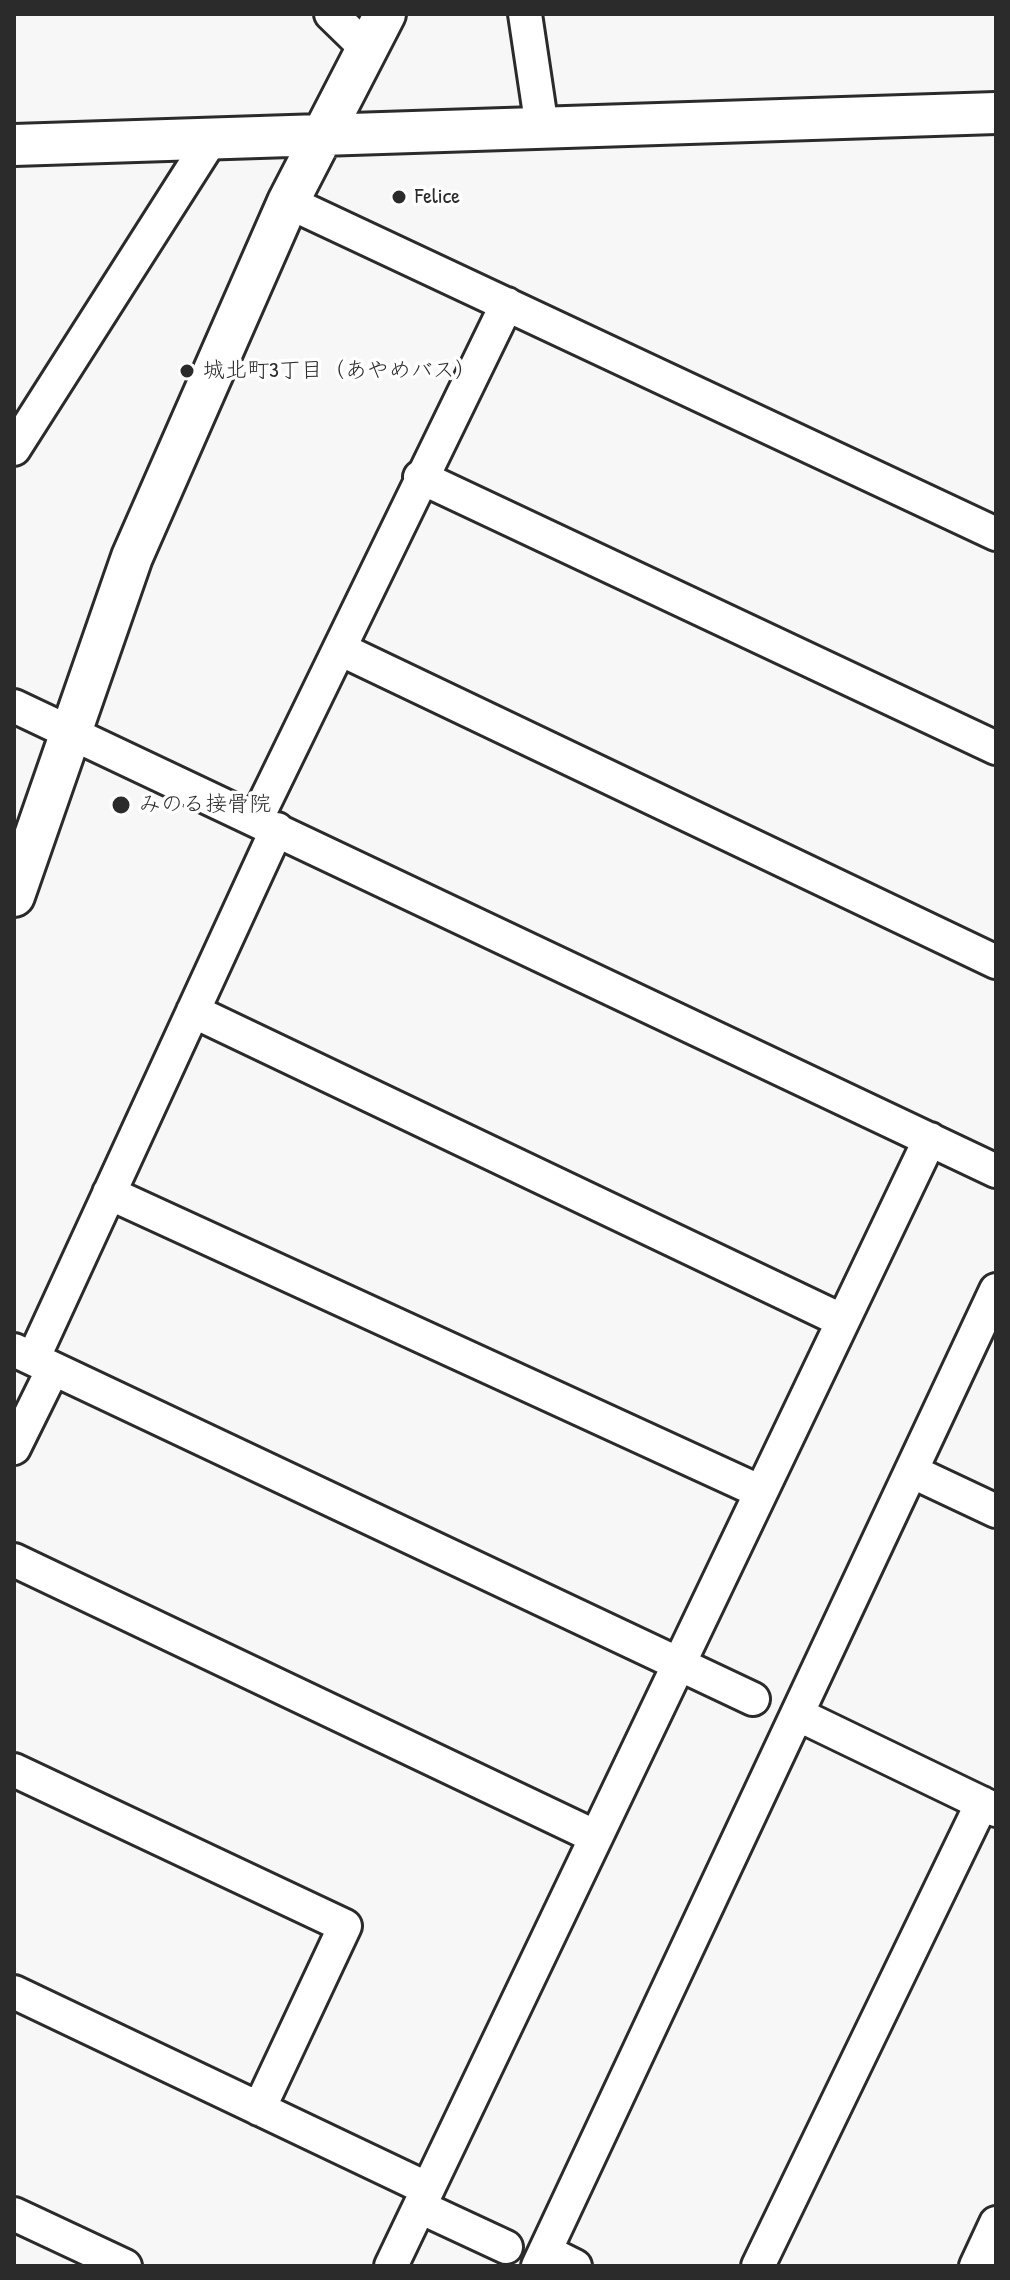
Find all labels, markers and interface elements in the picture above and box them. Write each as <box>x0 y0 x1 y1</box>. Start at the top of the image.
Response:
place label: Felice <box>415 184 460 210</box>
marker: Felice <box>390 188 408 206</box>
place label: 城北町3丁目（あやめバス） <box>203 358 477 384</box>
marker: 城北町3丁目（あやめバス） <box>178 362 196 380</box>
place label: みのる接骨院 <box>139 792 271 818</box>
marker: みのる接骨院 <box>110 794 132 816</box>

